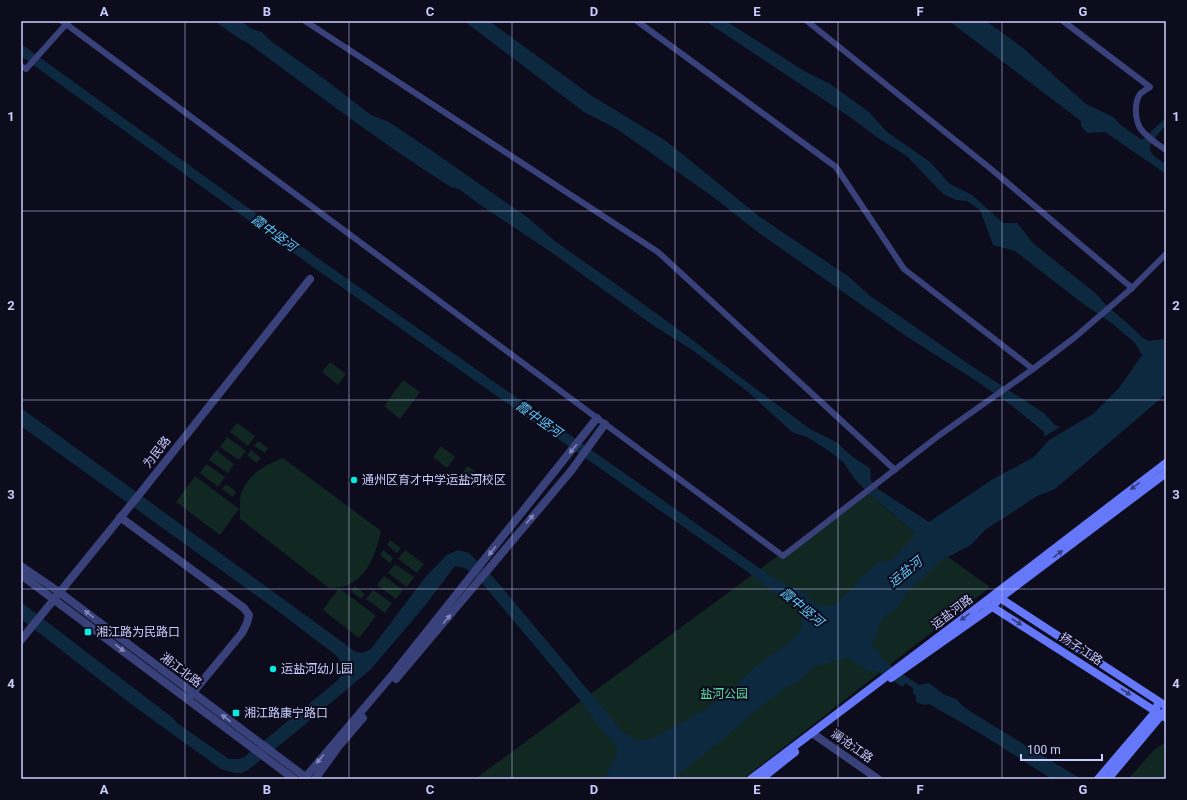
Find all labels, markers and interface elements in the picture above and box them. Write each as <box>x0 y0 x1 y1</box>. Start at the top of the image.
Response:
text: A <box>100 4 109 19</box>
text: B <box>263 4 271 19</box>
text: C <box>426 4 435 19</box>
text: D <box>590 4 598 19</box>
text: E <box>753 4 761 19</box>
text: F <box>916 4 924 19</box>
text: G <box>1079 4 1088 19</box>
text: 1 <box>7 109 15 124</box>
text: 1 <box>1172 109 1180 124</box>
water label: 霞中竖河 <box>249 212 302 256</box>
text: 2 <box>7 298 15 313</box>
text: 2 <box>1172 298 1180 313</box>
water label: 霞中竖河 <box>513 398 567 442</box>
street label: 为民路 <box>140 434 174 470</box>
one-way arrow <box>569 444 578 455</box>
place label: 通州区育才中学运盐河校区 <box>362 473 506 487</box>
marker: 通州区育才中学运盐河校区 <box>349 475 359 485</box>
one-way arrow <box>1130 482 1140 490</box>
text: 3 <box>7 487 15 502</box>
text: 3 <box>1172 487 1180 502</box>
one-way arrow <box>526 514 535 525</box>
one-way arrow <box>488 545 496 556</box>
one-way arrow <box>1052 550 1063 559</box>
water label: 运盐河 <box>885 552 927 590</box>
water label: 霞中竖河 <box>777 585 829 631</box>
street label: 运盐河路 <box>929 592 975 632</box>
one-way arrow <box>83 610 94 619</box>
one-way arrow <box>960 613 971 621</box>
one-way arrow <box>442 614 451 624</box>
one-way arrow <box>1011 619 1023 626</box>
place label: 湘江路为民路口 <box>96 625 180 639</box>
marker: 湘江路为民路口 <box>83 627 93 637</box>
street label: 扬子江路 <box>1057 630 1105 668</box>
one-way arrow <box>114 644 125 652</box>
street label: 湘江北路 <box>158 650 204 690</box>
place label: 运盐河幼儿园 <box>281 662 353 676</box>
marker: 运盐河幼儿园 <box>268 664 278 674</box>
text: 4 <box>7 676 15 691</box>
text: 4 <box>1172 676 1180 691</box>
park label: 盐河公园 <box>700 687 748 701</box>
one-way arrow <box>1120 689 1132 696</box>
place label: 湘江路康宁路口 <box>244 706 328 720</box>
marker: 湘江路康宁路口 <box>231 708 241 718</box>
one-way arrow <box>220 714 231 722</box>
street label: 澜沧江路 <box>828 726 876 766</box>
scale bar <box>1021 736 1102 762</box>
text: 100 m <box>1027 743 1061 757</box>
one-way arrow <box>316 754 325 764</box>
text: A <box>100 782 109 797</box>
text: B <box>263 782 271 797</box>
text: C <box>426 782 435 797</box>
text: D <box>590 782 598 797</box>
text: E <box>753 782 761 797</box>
text: F <box>916 782 924 797</box>
text: G <box>1079 782 1088 797</box>

